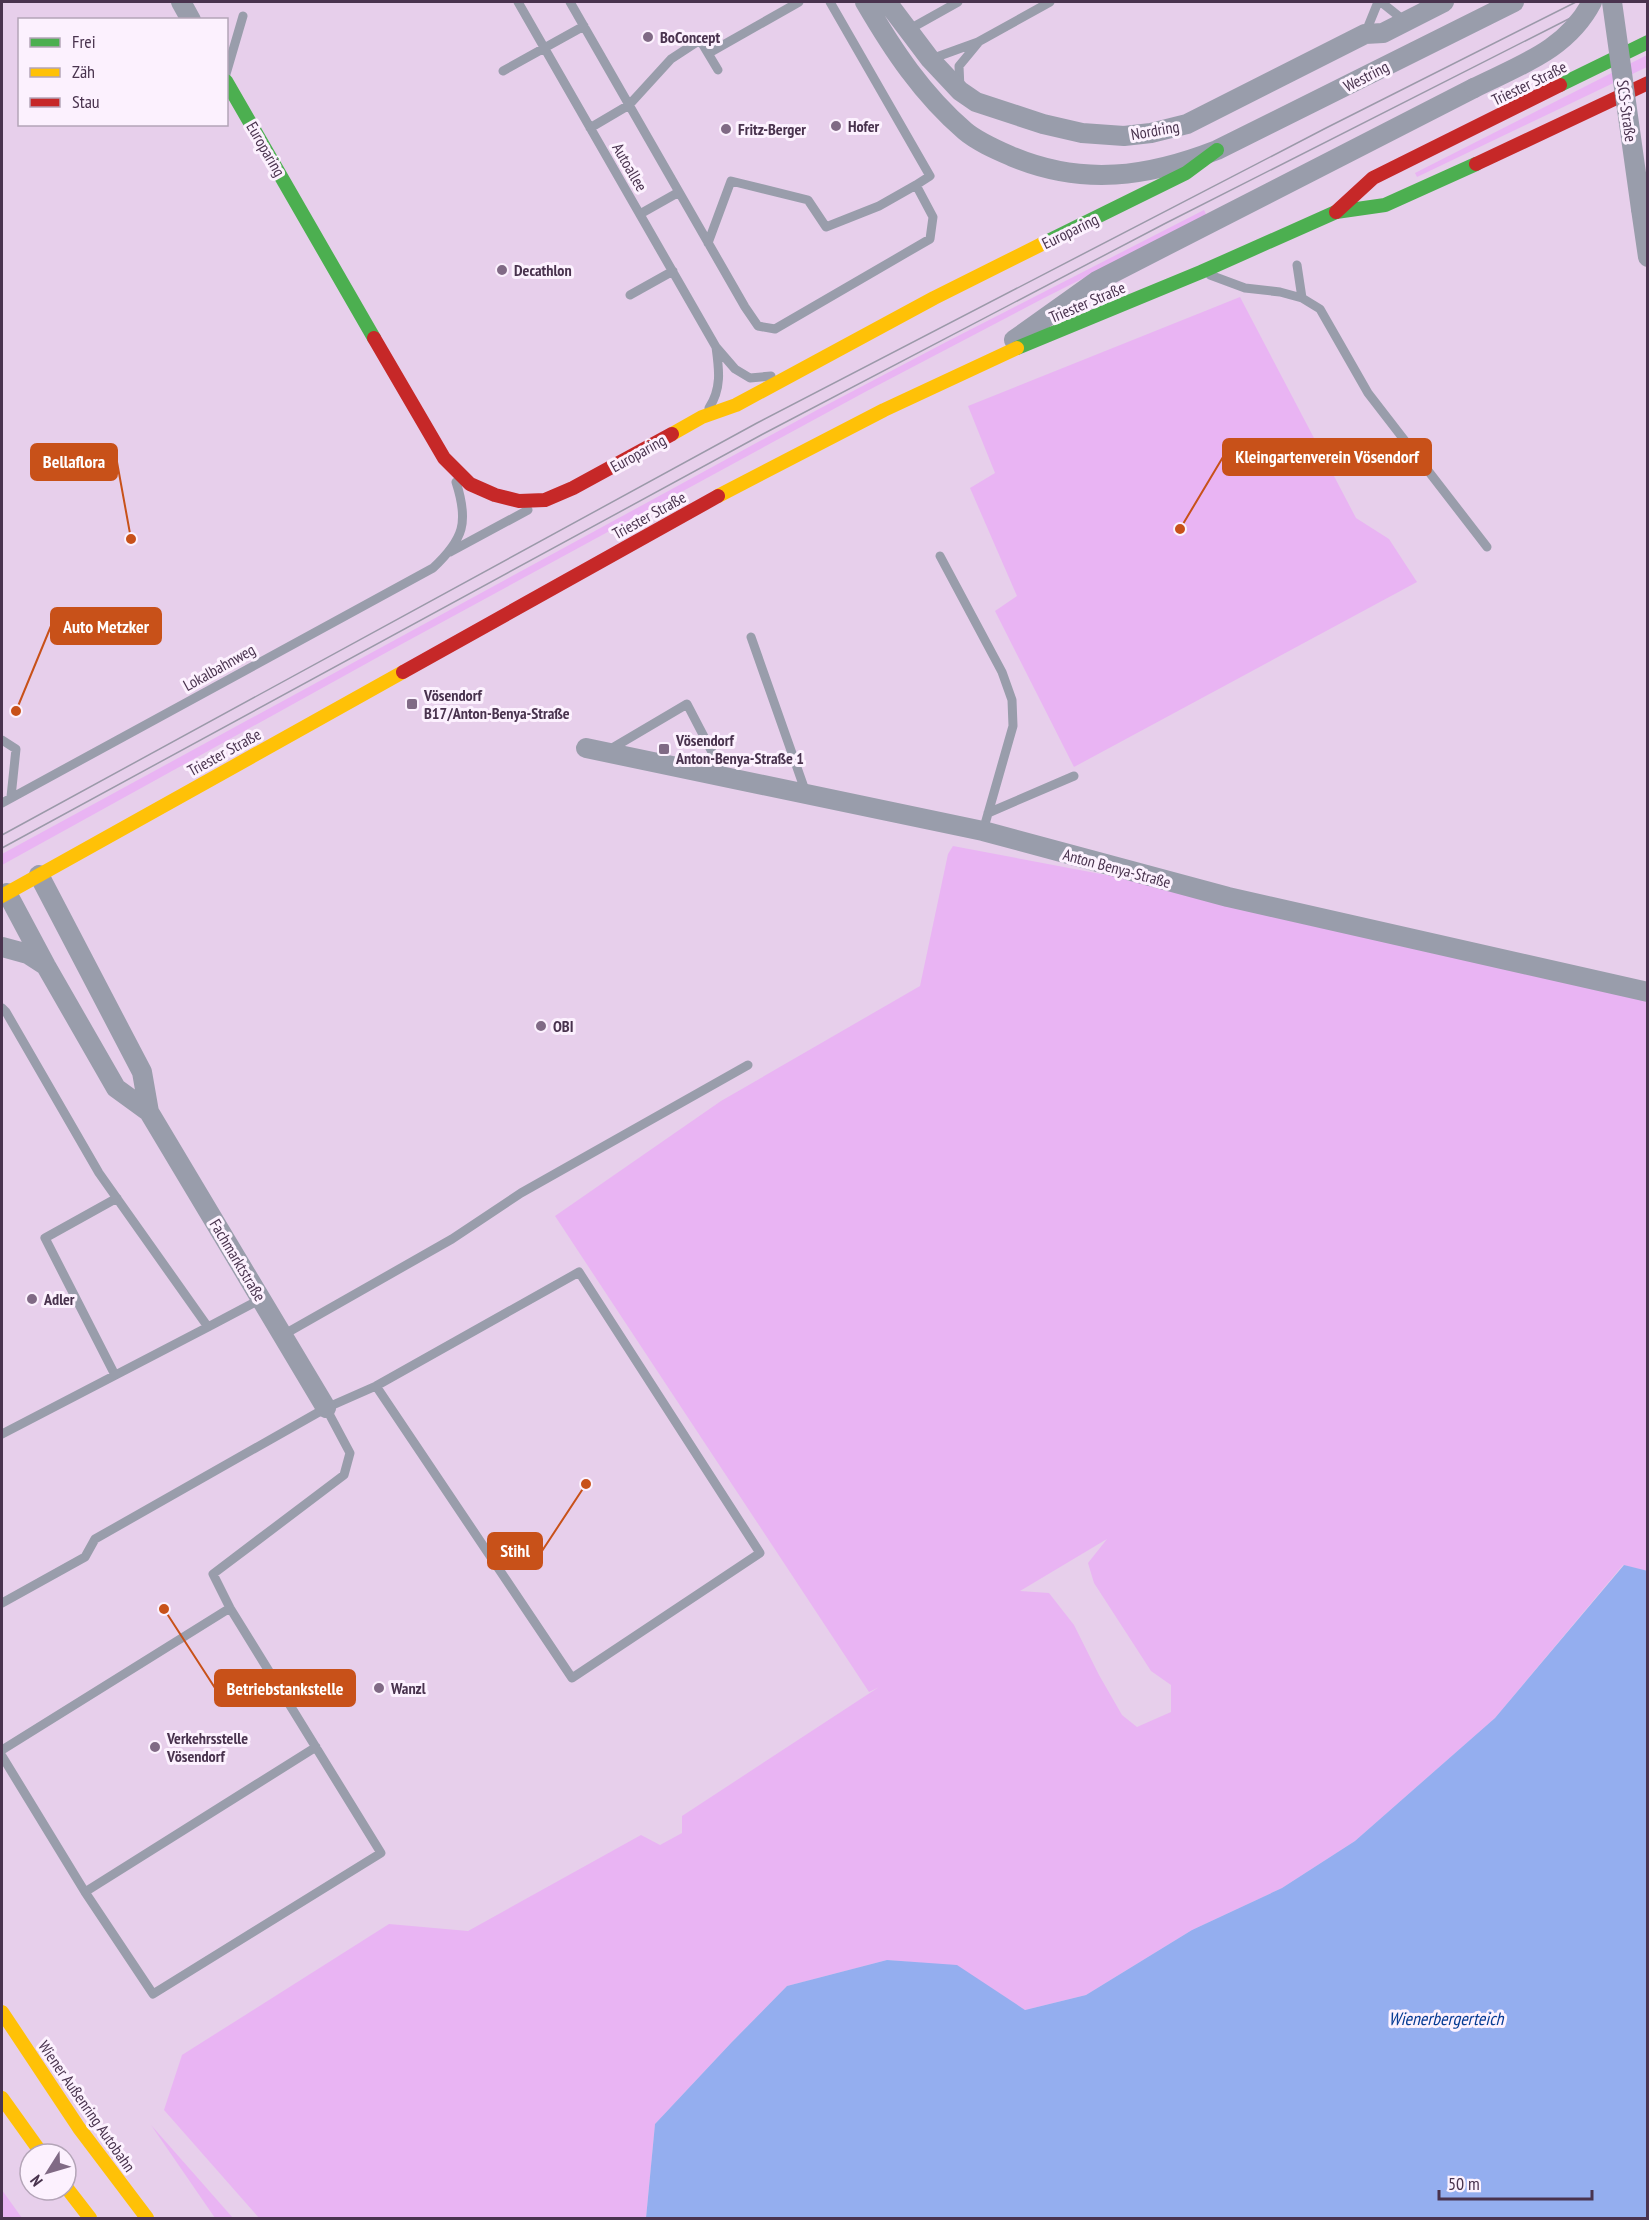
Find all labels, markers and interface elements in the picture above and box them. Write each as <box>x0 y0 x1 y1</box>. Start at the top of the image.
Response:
legend <box>18 18 228 126</box>
place label: BoConcept <box>660 27 721 47</box>
text: Frei <box>72 30 96 53</box>
marker: BoConcept <box>641 30 655 44</box>
street label: Westring <box>1340 56 1392 96</box>
street label: Triester Straße <box>1488 56 1570 110</box>
text: Zäh <box>72 60 95 83</box>
street label: SCS-Straße <box>1613 79 1641 143</box>
text: Stau <box>72 90 100 113</box>
place label: Hofer <box>848 116 880 136</box>
street label: Nordring <box>1129 116 1181 144</box>
street label: Europaring <box>242 118 290 180</box>
place label: Fritz-Berger <box>738 119 806 139</box>
marker: Hofer <box>829 119 843 133</box>
marker: Fritz-Berger <box>719 122 733 136</box>
street label: Autoallee <box>608 139 652 195</box>
street label: Europaring <box>1039 209 1101 253</box>
place label: Decathlon <box>514 260 572 280</box>
marker: Decathlon <box>495 263 509 277</box>
street label: Triester Straße <box>1046 277 1128 327</box>
street label: Europaring <box>607 430 669 476</box>
callout: Kleingartenverein Vösendorf <box>1223 439 1431 475</box>
callout: Bellaflora <box>31 444 117 480</box>
text: Kleingartenverein Vösendorf <box>1235 445 1420 468</box>
text: Bellaflora <box>43 450 105 473</box>
street label: Triester Straße <box>609 487 689 543</box>
callout: Auto Metzker <box>51 608 161 644</box>
text: Auto Metzker <box>62 615 150 638</box>
street label: Lokalbahnweg <box>179 639 259 695</box>
place label: Vösendorf B17/Anton-Benya-Straße <box>423 685 570 723</box>
marker: Vösendorf B17/Anton-Benya-Straße <box>405 697 419 711</box>
street label: Triester Straße <box>184 724 264 780</box>
place label: Vösendorf Anton-Benya-Straße 1 <box>675 730 804 768</box>
marker: Vösendorf Anton-Benya-Straße 1 <box>657 742 671 756</box>
street label: Anton Benya-Straße <box>1061 844 1173 892</box>
place label: OBI <box>553 1016 574 1036</box>
marker: OBI <box>534 1019 548 1033</box>
street label: Fachmarktstraße <box>206 1215 270 1305</box>
place label: Adler <box>43 1289 75 1309</box>
marker: Adler <box>25 1292 39 1306</box>
callout: Stihl <box>488 1533 542 1569</box>
text: Stihl <box>500 1539 530 1562</box>
callout: Betriebstankstelle <box>215 1670 355 1706</box>
text: Betriebstankstelle <box>227 1677 344 1700</box>
place label: Wanzl <box>390 1678 426 1698</box>
marker: Wanzl <box>372 1681 386 1695</box>
place label: Verkehrsstelle Vösendorf <box>166 1728 248 1766</box>
marker: Verkehrsstelle Vösendorf <box>148 1740 162 1754</box>
water label: Wienerbergerteich <box>1389 2007 1505 2030</box>
street label: Wiener Außenring Autobahn <box>34 2037 140 2175</box>
north arrow <box>18 2142 78 2202</box>
scale bar <box>1439 2163 1592 2201</box>
text: N <box>25 2172 47 2190</box>
text: 50 m <box>1448 2172 1480 2195</box>

